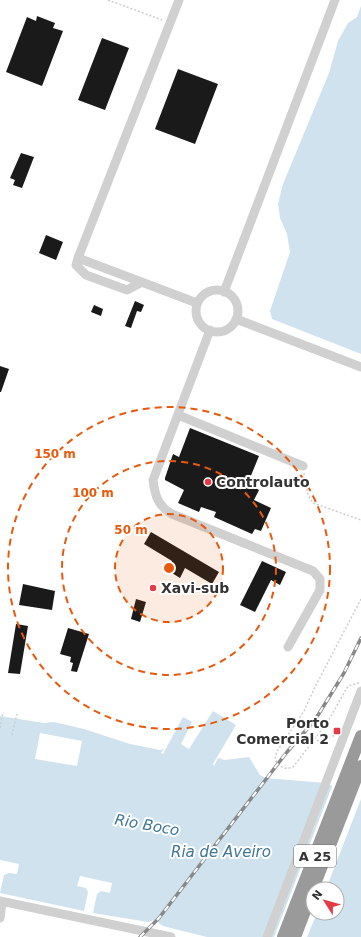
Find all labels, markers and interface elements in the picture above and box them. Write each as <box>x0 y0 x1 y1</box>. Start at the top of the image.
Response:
text: 150 m <box>34 447 76 461</box>
place label: Controlauto <box>216 474 310 490</box>
marker: Controlauto <box>203 477 213 487</box>
text: 100 m <box>72 486 114 500</box>
text: 50 m <box>114 523 148 537</box>
centre of rings <box>162 561 176 575</box>
place label: Xavi-sub <box>161 580 229 596</box>
marker: Xavi-sub <box>148 583 158 593</box>
place label: Porto Comercial 2 <box>236 715 329 747</box>
marker: Porto Comercial 2 <box>332 726 342 736</box>
water label: Rio Boco <box>113 810 181 840</box>
water label: Ria de Aveiro <box>171 843 271 861</box>
road number: A 25 <box>294 845 336 867</box>
north arrow <box>305 881 345 921</box>
text: N <box>309 888 325 903</box>

